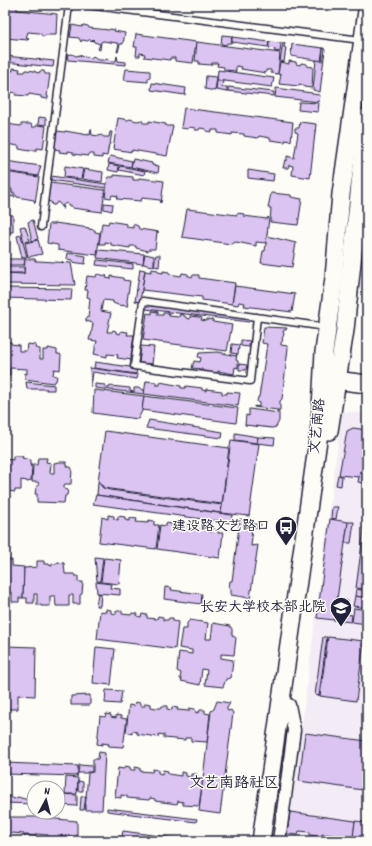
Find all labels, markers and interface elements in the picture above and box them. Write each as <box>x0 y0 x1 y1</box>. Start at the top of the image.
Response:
street label: 文艺南路 <box>305 397 331 455</box>
bus stop icon: 建设路文艺路口 <box>273 514 299 547</box>
place label: 建设路文艺路口 <box>172 517 270 537</box>
school or university icon: 长安大学校本部北院 <box>328 595 354 628</box>
place label: 长安大学校本部北院 <box>200 598 326 618</box>
district label: 文艺南路社区 <box>189 773 279 795</box>
north arrow <box>26 780 66 820</box>
text: N <box>43 784 51 800</box>

